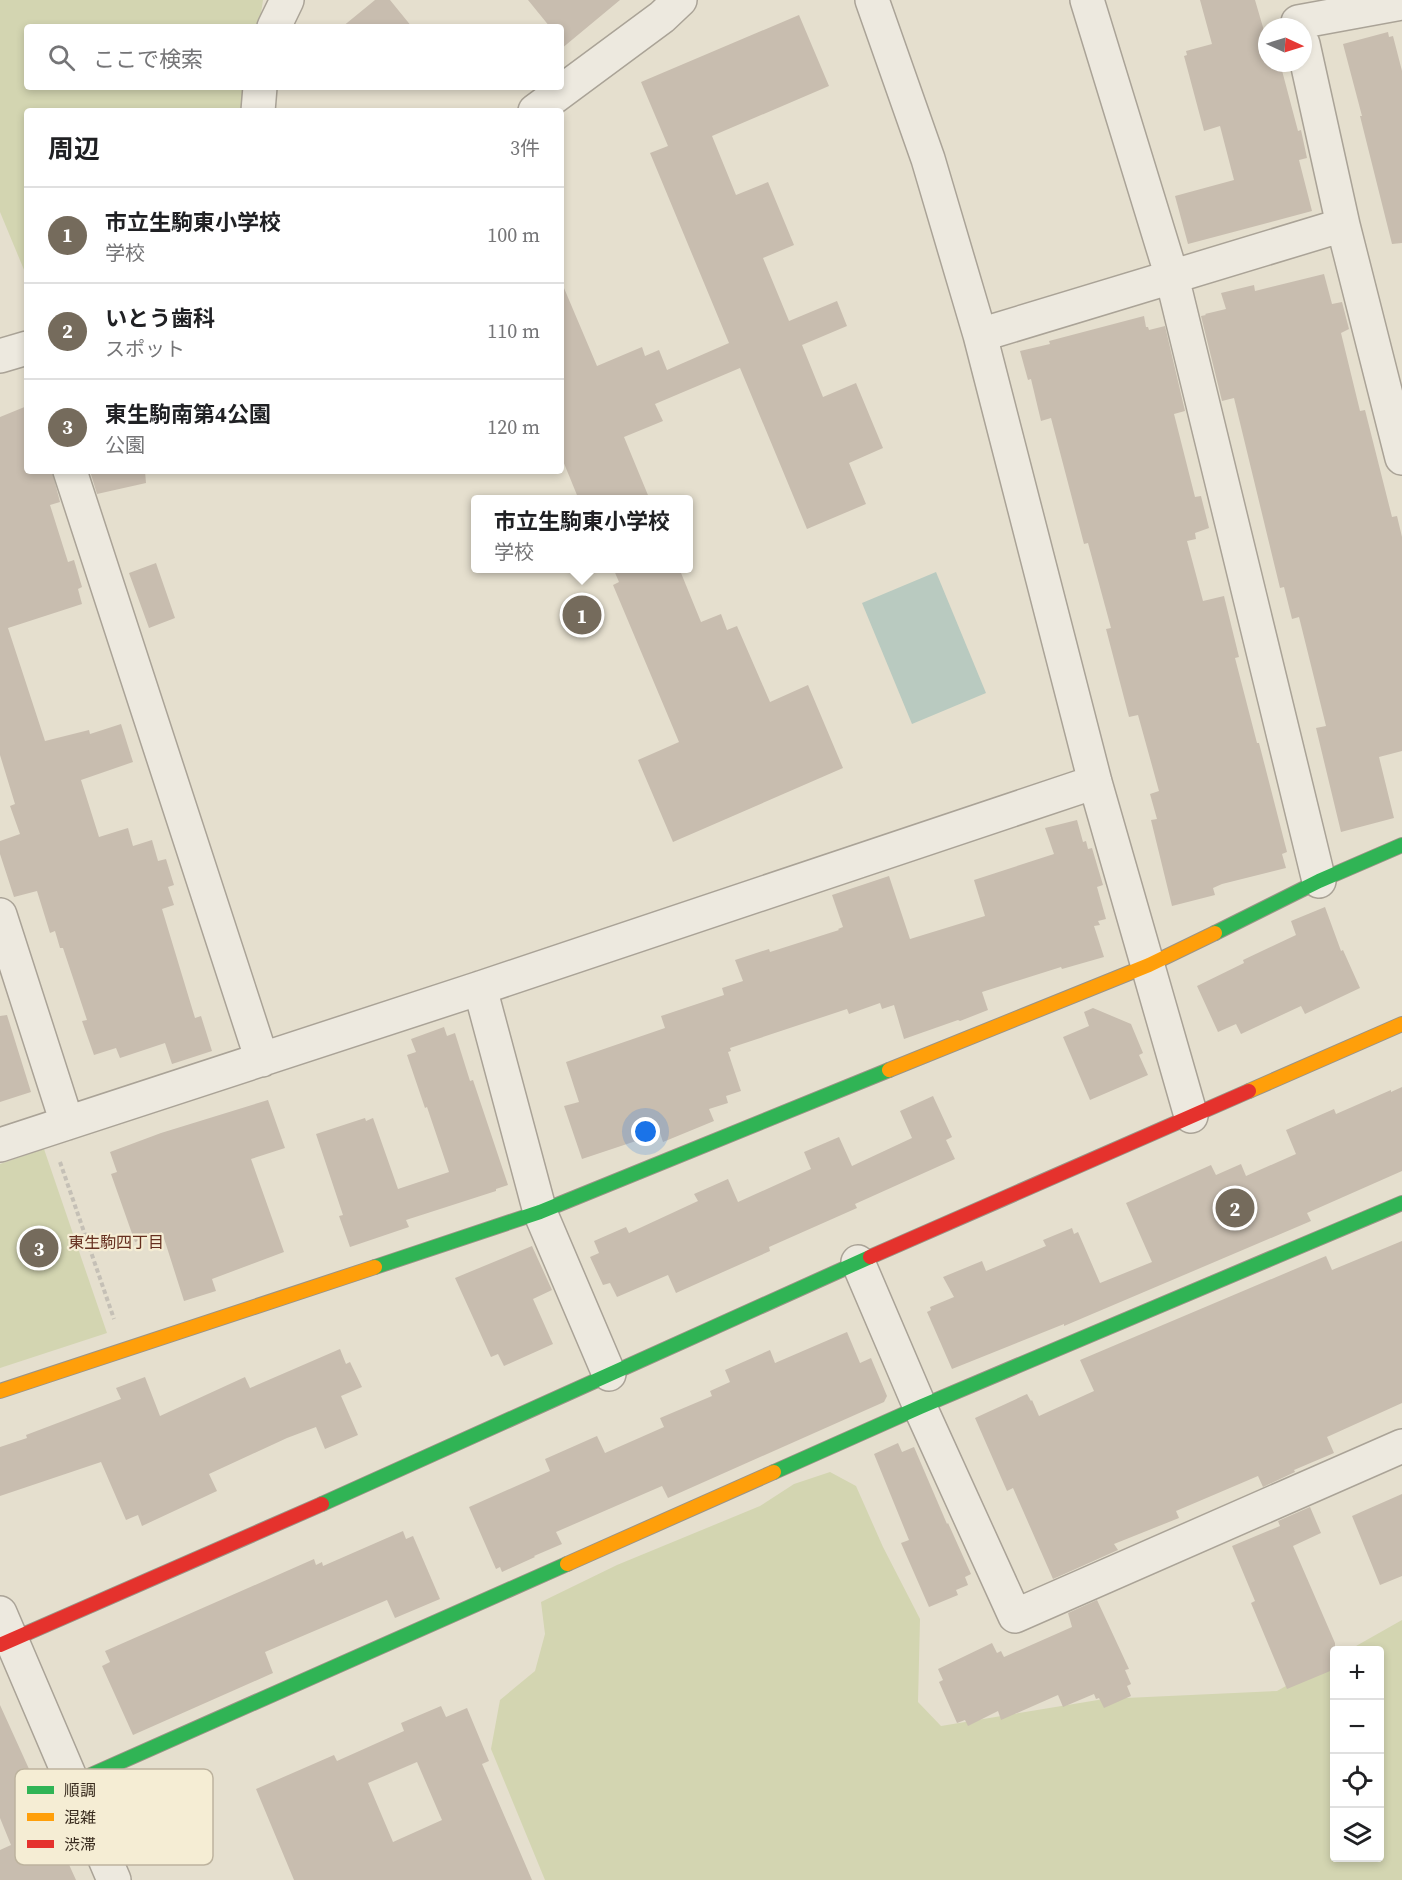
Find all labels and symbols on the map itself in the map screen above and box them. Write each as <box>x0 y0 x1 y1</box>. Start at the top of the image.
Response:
north arrow <box>1258 18 1312 72</box>
pin: 1 <box>562 592 602 638</box>
your location <box>631 1117 660 1146</box>
pin: 2 <box>1216 1186 1254 1230</box>
pin: 3 <box>20 1226 58 1270</box>
district label: 東生駒四丁目 <box>68 1231 164 1253</box>
legend <box>15 1769 213 1865</box>
text: 順調 <box>64 1779 96 1801</box>
text: 混雑 <box>64 1806 96 1828</box>
text: 渋滞 <box>64 1833 96 1855</box>

